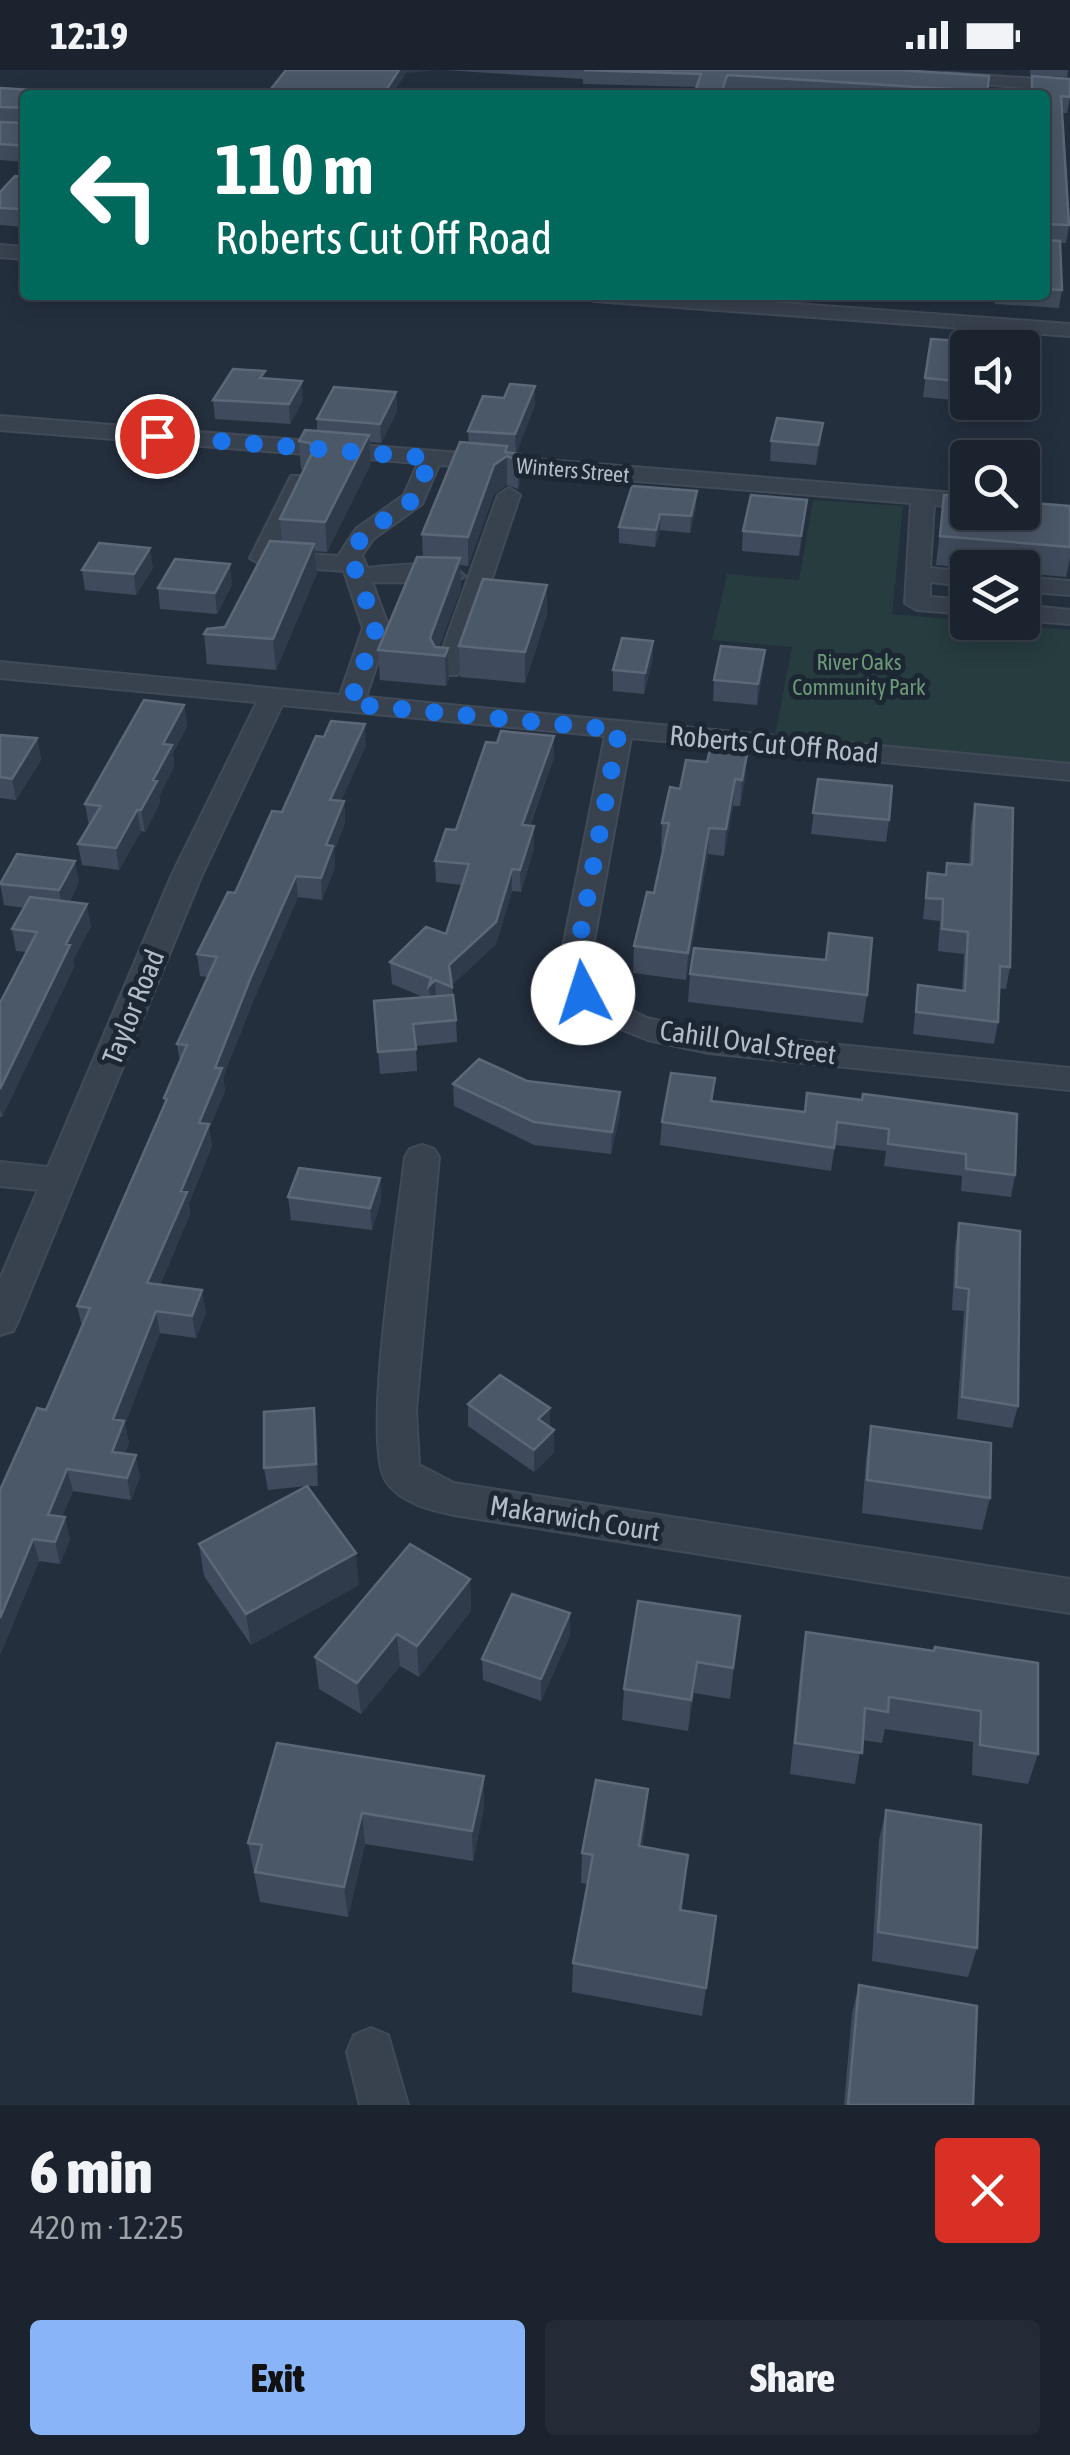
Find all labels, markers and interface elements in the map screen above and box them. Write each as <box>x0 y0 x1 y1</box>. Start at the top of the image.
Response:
text: 12:19 <box>50 14 128 57</box>
text: 110 m <box>215 129 374 209</box>
icon: left <box>50 130 180 260</box>
text: Roberts Cut Off Road <box>215 212 552 264</box>
map controls <box>950 330 1040 640</box>
button: sound <box>950 330 1040 420</box>
pin <box>115 394 200 479</box>
icon: arrive <box>130 409 185 464</box>
button: search <box>950 440 1040 530</box>
street label: Winters Street <box>515 452 631 488</box>
button: layers <box>950 550 1040 640</box>
park label: River Oaks Community Park <box>792 649 926 700</box>
street label: Roberts Cut Off Road <box>668 719 880 769</box>
position arrow <box>531 941 635 1045</box>
street label: Taylor Road <box>96 945 170 1069</box>
street label: Cahill Oval Street <box>658 1014 838 1070</box>
street label: Makarwich Court <box>488 1489 662 1547</box>
text: 6 min <box>30 2137 153 2206</box>
button: close <box>935 2138 1040 2243</box>
text: 420 m · 12:25 <box>30 2209 184 2246</box>
button: Exit <box>30 2320 525 2435</box>
button: Share <box>545 2320 1040 2435</box>

